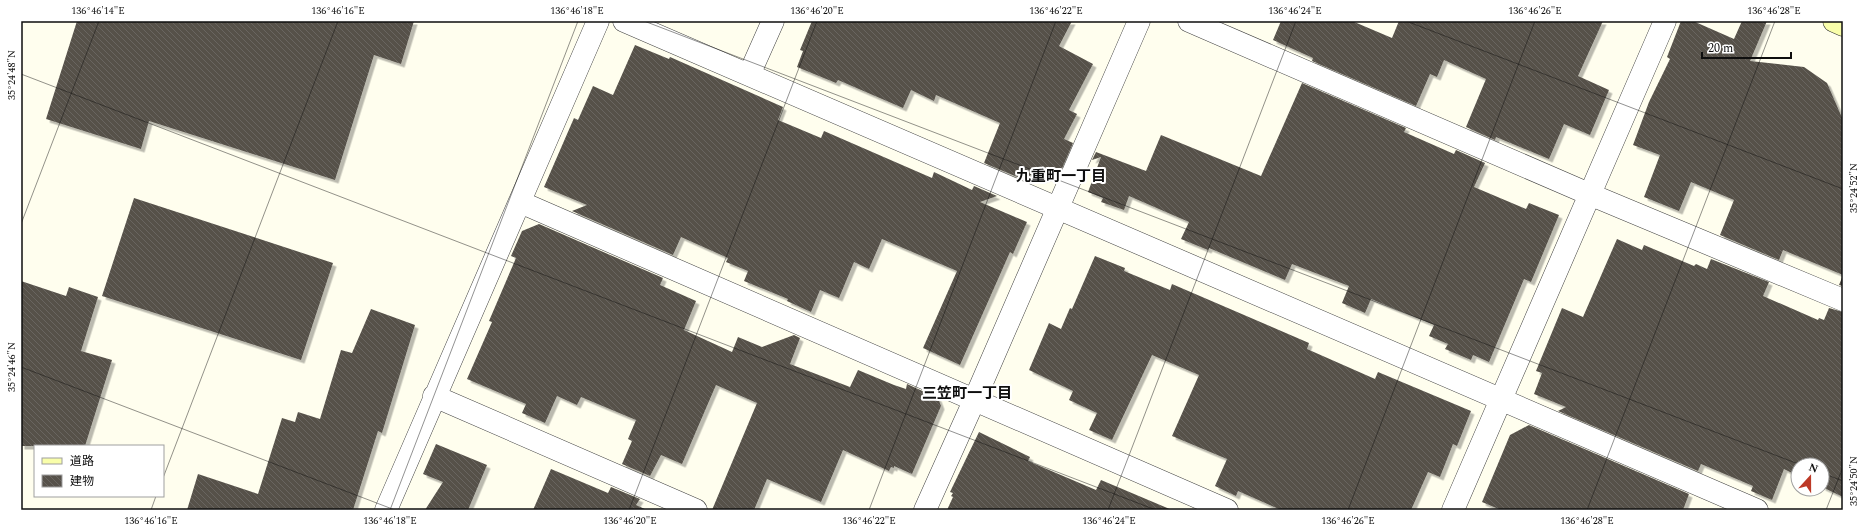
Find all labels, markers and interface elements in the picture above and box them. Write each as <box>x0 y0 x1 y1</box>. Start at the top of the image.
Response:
text: 136°46'14"E <box>71 3 125 19</box>
text: 136°46'16"E <box>311 3 365 19</box>
text: 136°46'18"E <box>550 3 604 19</box>
text: 136°46'20"E <box>790 3 844 19</box>
text: 136°46'22"E <box>1029 3 1083 19</box>
text: 136°46'24"E <box>1268 3 1322 19</box>
text: 136°46'26"E <box>1508 3 1562 19</box>
text: 136°46'28"E <box>1747 3 1801 19</box>
scale bar <box>1702 34 1791 60</box>
text: 20 m <box>1708 39 1733 58</box>
text: 35°24'48"N <box>4 50 20 100</box>
text: 35°24'52"N <box>1846 163 1862 213</box>
district label: 九重町一丁目 <box>1016 165 1106 188</box>
text: 35°24'46"N <box>4 342 20 392</box>
district label: 三笠町一丁目 <box>922 382 1012 405</box>
legend <box>34 445 164 497</box>
text: 道路 <box>70 452 94 471</box>
text: 35°24'50"N <box>1846 456 1862 506</box>
north arrow <box>1790 457 1830 497</box>
text: N <box>1806 459 1821 478</box>
text: 建物 <box>70 472 94 491</box>
text: 136°46'16"E <box>124 513 178 529</box>
text: 136°46'18"E <box>363 513 417 529</box>
text: 136°46'20"E <box>603 513 657 529</box>
text: 136°46'22"E <box>842 513 896 529</box>
text: 136°46'24"E <box>1082 513 1136 529</box>
text: 136°46'26"E <box>1321 513 1375 529</box>
text: 136°46'28"E <box>1560 513 1614 529</box>

